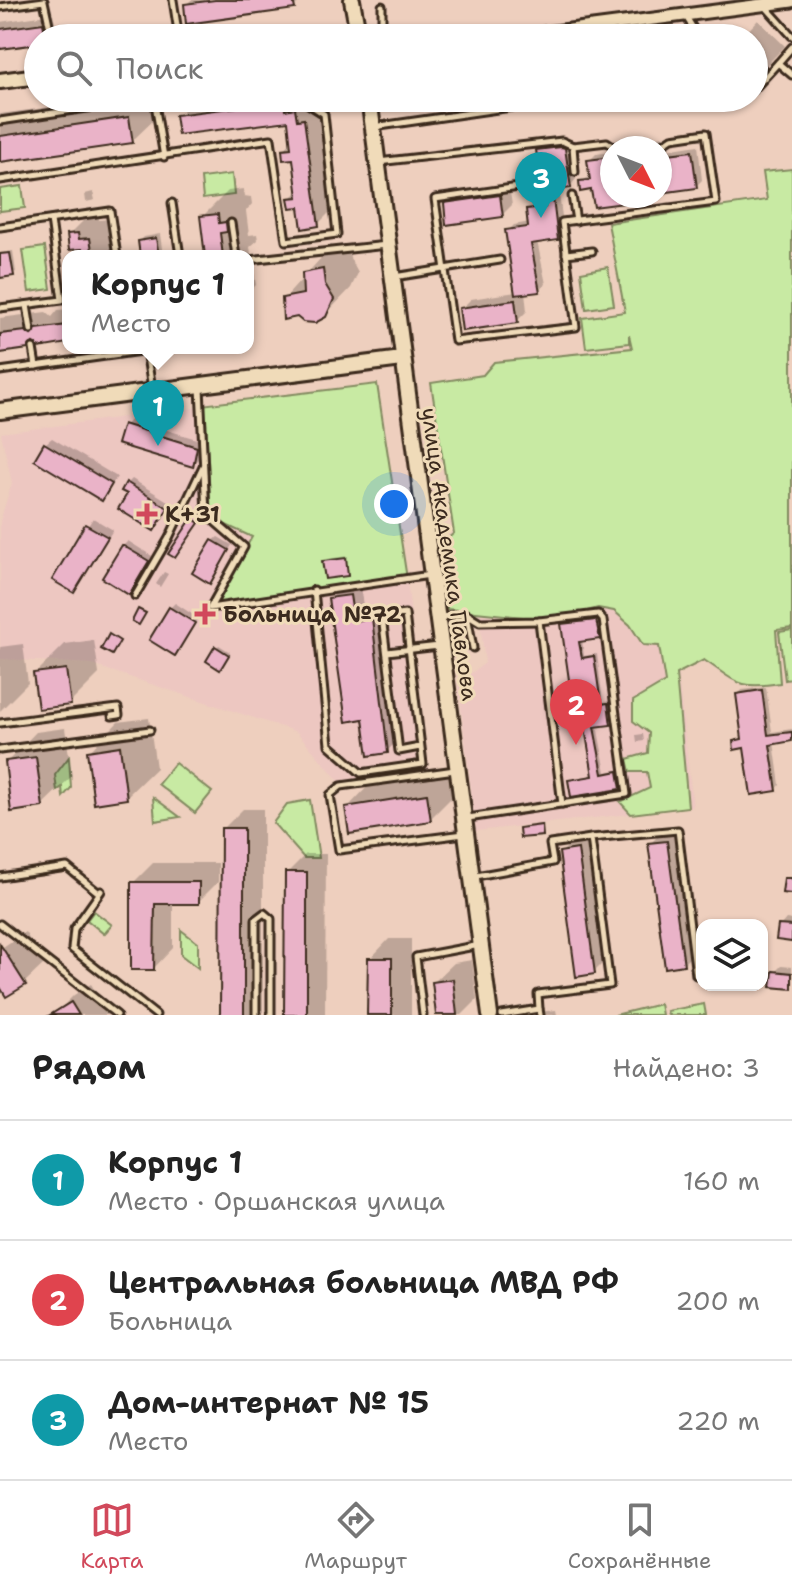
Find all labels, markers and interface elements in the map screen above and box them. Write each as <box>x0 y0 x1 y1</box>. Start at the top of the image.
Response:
search box <box>24 24 768 112</box>
icon: search <box>52 46 96 90</box>
text: Поиск <box>116 48 204 89</box>
north arrow <box>600 136 672 208</box>
pin: 3 <box>515 152 567 218</box>
popup <box>62 250 254 354</box>
text: Корпус 1 <box>91 264 225 305</box>
text: Место <box>91 305 171 340</box>
pin: 1 <box>132 380 184 446</box>
street label: улица Академика Павлова <box>415 406 484 703</box>
your location <box>374 484 414 524</box>
place label: К+31 <box>165 500 220 529</box>
marker: К+31 <box>136 503 158 525</box>
place label: Больница №72 <box>223 600 401 629</box>
marker: Больница №72 <box>194 603 216 625</box>
pin: 2 <box>550 679 602 745</box>
map controls <box>696 919 768 991</box>
button: layers <box>696 919 768 991</box>
text: Рядом <box>32 1044 146 1090</box>
text: Найдено: 3 <box>613 1050 760 1085</box>
text: Корпус 1 <box>108 1142 242 1183</box>
text: 1 <box>52 1163 64 1198</box>
text: 160 m <box>683 1163 760 1198</box>
text: Место · Оршанская улица <box>108 1183 445 1218</box>
text: Центральная больница МВД РФ <box>108 1262 619 1303</box>
text: 2 <box>49 1283 67 1318</box>
text: 200 m <box>675 1283 760 1318</box>
text: Больница <box>108 1303 232 1338</box>
text: Дом-интернат № 15 <box>108 1382 429 1423</box>
text: 3 <box>49 1403 67 1438</box>
text: 220 m <box>676 1403 760 1438</box>
text: Место <box>108 1423 189 1458</box>
tab: Карта <box>80 1498 143 1575</box>
tab: Маршрут <box>304 1498 407 1575</box>
tab: Сохранённые <box>568 1498 712 1575</box>

